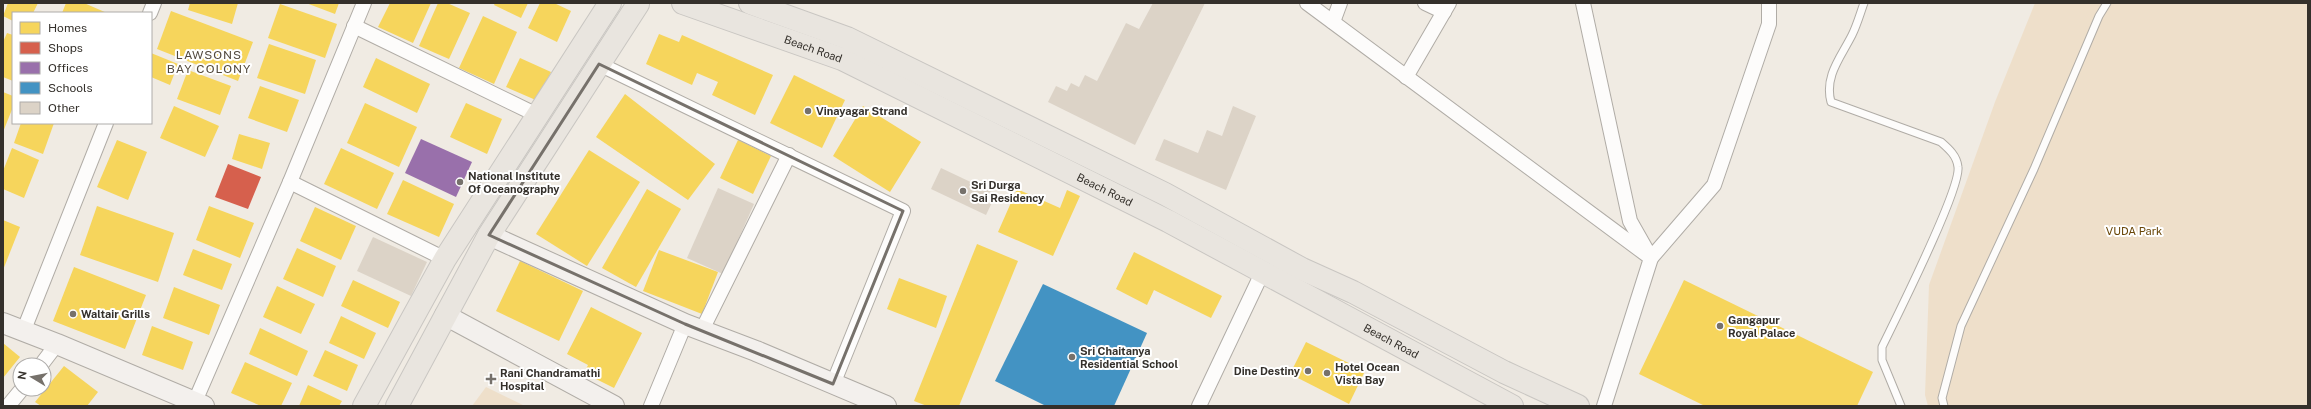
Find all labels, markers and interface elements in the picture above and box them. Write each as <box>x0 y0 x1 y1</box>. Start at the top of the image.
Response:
legend <box>12 12 152 124</box>
text: Homes <box>48 21 87 35</box>
street label: Beach Road <box>783 33 844 65</box>
text: Shops <box>48 41 83 55</box>
district label: LAWSONS BAY COLONY <box>167 48 251 76</box>
text: Offices <box>48 61 88 75</box>
text: Schools <box>48 81 93 95</box>
text: Other <box>48 101 80 115</box>
place label: Vinayagar Strand <box>816 105 907 117</box>
marker: Vinayagar Strand <box>803 106 813 116</box>
place label: National Institute Of Oceanography <box>468 170 560 195</box>
street label: Beach Road <box>1075 171 1135 208</box>
marker: National Institute Of Oceanography <box>455 177 465 187</box>
place label: Sri Durga Sai Residency <box>971 179 1045 204</box>
marker: Sri Durga Sai Residency <box>958 186 968 196</box>
park label: VUDA Park <box>2106 225 2162 237</box>
place label: Waltair Grills <box>81 308 150 320</box>
marker: Waltair Grills <box>68 309 78 319</box>
place label: Gangapur Royal Palace <box>1728 314 1795 339</box>
street label: Beach Road <box>1362 321 1421 361</box>
marker: Gangapur Royal Palace <box>1715 321 1725 331</box>
place label: Sri Chaitanya Residential School <box>1080 345 1178 370</box>
marker: Sri Chaitanya Residential School <box>1067 352 1077 362</box>
north arrow <box>12 357 52 397</box>
place label: Hotel Ocean Vista Bay <box>1335 361 1400 386</box>
place label: Dine Destiny <box>1234 365 1301 377</box>
marker: Dine Destiny <box>1303 366 1313 376</box>
place label: Rani Chandramathi Hospital <box>500 367 600 392</box>
marker: Hotel Ocean Vista Bay <box>1322 368 1332 378</box>
text: N <box>15 370 29 381</box>
marker: Rani Chandramathi Hospital <box>485 373 497 385</box>

